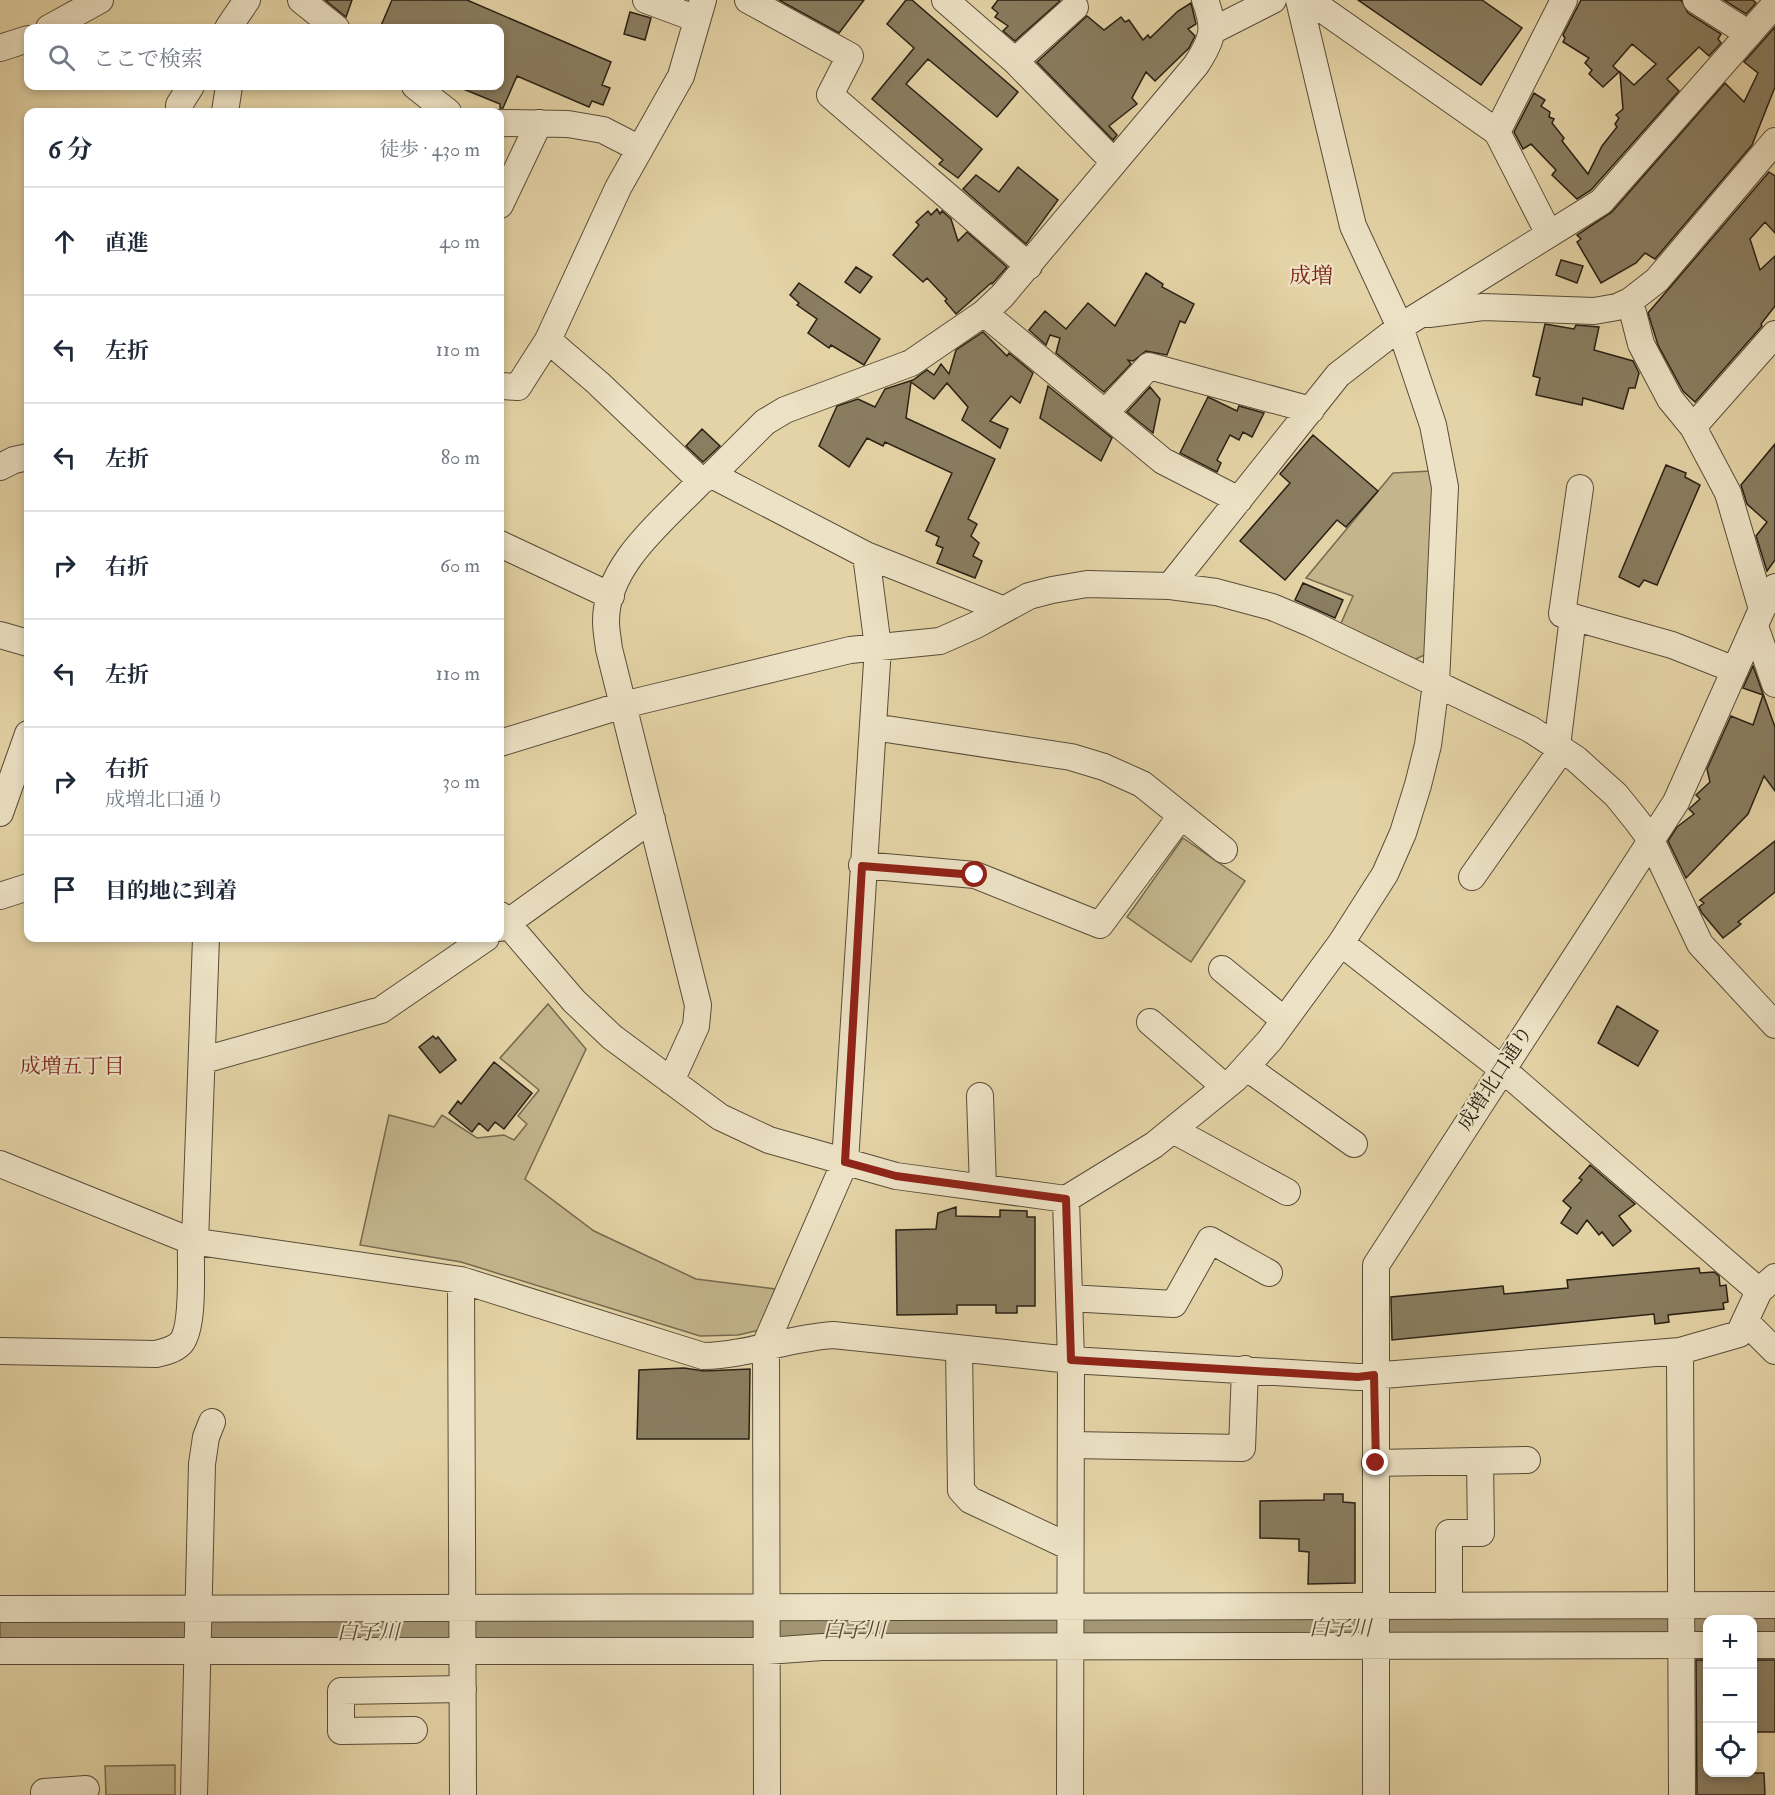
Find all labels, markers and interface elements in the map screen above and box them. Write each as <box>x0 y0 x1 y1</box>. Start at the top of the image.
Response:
search box <box>24 24 504 90</box>
icon: search <box>45 41 78 74</box>
text: ここで検索 <box>93 45 203 73</box>
text: 6 分 <box>48 134 93 166</box>
text: 徒歩 · 430 m <box>379 137 480 162</box>
icon: ahead <box>48 225 81 258</box>
text: 直進 <box>105 229 149 257</box>
text: 40 m <box>439 229 480 254</box>
district label: 成増 <box>1289 262 1333 290</box>
icon: left <box>48 333 81 366</box>
text: 左折 <box>105 337 149 365</box>
text: 110 m <box>436 337 480 362</box>
icon: left <box>48 441 81 474</box>
text: 左折 <box>105 445 149 473</box>
text: 80 m <box>441 445 480 470</box>
icon: right <box>48 549 81 582</box>
text: 右折 <box>105 553 149 581</box>
text: 60 m <box>440 553 480 578</box>
icon: left <box>48 657 81 690</box>
text: 左折 <box>105 661 149 689</box>
text: 110 m <box>436 661 480 686</box>
text: 右折 <box>105 755 149 783</box>
icon: right <box>48 765 81 798</box>
text: 30 m <box>442 769 480 794</box>
text: 成増北口通り <box>105 787 225 812</box>
route start <box>961 861 987 887</box>
icon: arrive <box>48 873 81 906</box>
text: 目的地に到着 <box>105 877 237 905</box>
street label: 成増北口通り <box>1452 1021 1538 1135</box>
district label: 成増五丁目 <box>20 1053 125 1080</box>
route end <box>1362 1449 1388 1475</box>
water label: 白子川 <box>1309 1615 1373 1642</box>
map controls <box>1703 1615 1757 1777</box>
button: + <box>1703 1615 1757 1669</box>
water label: 白子川 <box>823 1617 887 1644</box>
water label: 白子川 <box>337 1619 401 1646</box>
button: − <box>1703 1669 1757 1723</box>
button: locate <box>1703 1723 1757 1777</box>

